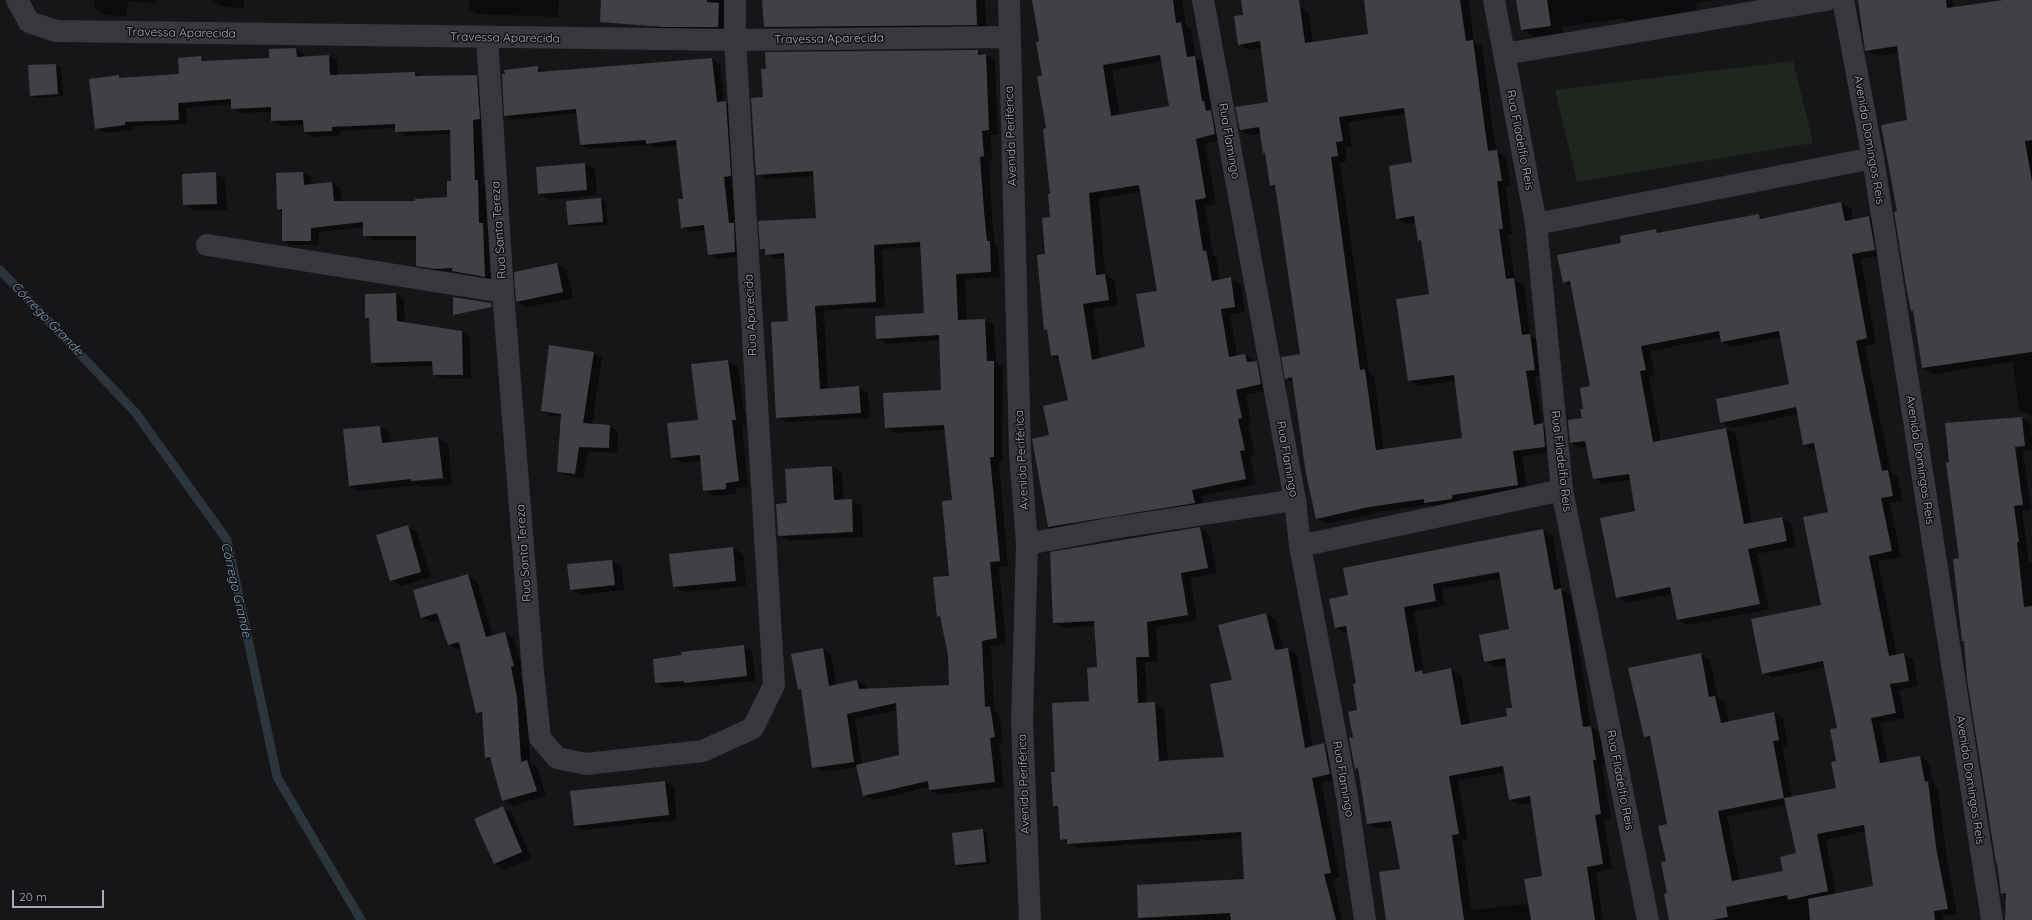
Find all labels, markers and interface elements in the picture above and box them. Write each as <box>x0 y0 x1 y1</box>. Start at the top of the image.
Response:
street label: Travessa Aparecida <box>126 25 236 41</box>
street label: Travessa Aparecida <box>450 30 560 46</box>
street label: Travessa Aparecida <box>774 31 884 47</box>
street label: Avenida Domingos Reis <box>1851 74 1887 206</box>
street label: Avenida Periférica <box>1002 86 1020 186</box>
street label: Rua Filadelfio Reis <box>1503 89 1537 191</box>
street label: Rua Flamingo <box>1215 102 1243 180</box>
street label: Rua Santa Tereza <box>488 181 510 279</box>
street label: Rua Aparecida <box>742 274 760 356</box>
water label: Córrego Grande <box>8 279 86 359</box>
street label: Avenida Domingos Reis <box>1903 394 1937 526</box>
street label: Avenida Periférica <box>1012 410 1032 510</box>
street label: Rua Filadelfio Reis <box>1548 410 1574 512</box>
street label: Rua Flamingo <box>1273 420 1301 498</box>
street label: Rua Santa Tereza <box>513 504 535 602</box>
water label: Córrego Grande <box>217 541 255 639</box>
street label: Avenida Domingos Reis <box>1953 714 1987 846</box>
street label: Rua Filadelfio Reis <box>1603 729 1637 831</box>
street label: Avenida Periférica <box>1015 734 1033 834</box>
street label: Rua Flamingo <box>1329 740 1357 818</box>
scale bar <box>14 882 106 908</box>
text: 20 m <box>19 889 47 904</box>

